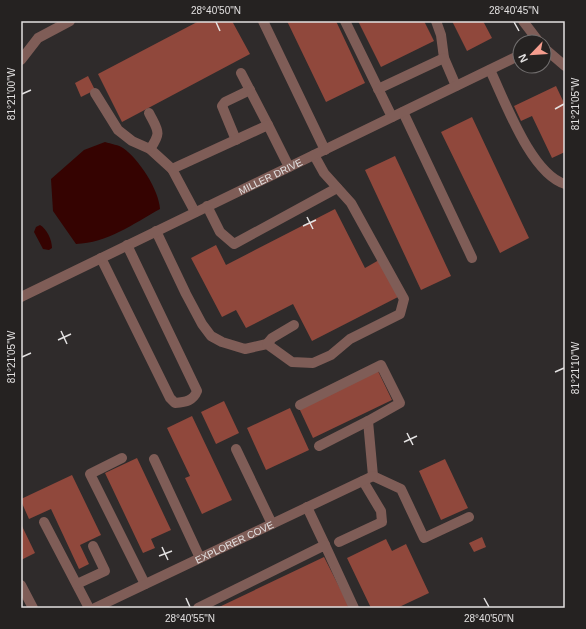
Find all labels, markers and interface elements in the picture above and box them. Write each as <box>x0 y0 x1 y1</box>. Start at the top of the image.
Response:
text: 28°40'50"N <box>191 5 241 16</box>
text: 28°40'45"N <box>489 5 539 16</box>
north arrow <box>512 34 552 74</box>
text: N <box>516 52 530 64</box>
text: 81°21'00"W <box>6 67 17 120</box>
text: 81°21'05"W <box>570 77 581 130</box>
street label: MILLER DRIVE <box>237 156 304 196</box>
text: 81°21'05"W <box>6 330 17 383</box>
text: 81°21'10"W <box>570 341 581 394</box>
street label: EXPLORER COVE <box>193 518 275 565</box>
text: 28°40'55"N <box>165 613 215 624</box>
text: 28°40'50"N <box>464 613 514 624</box>

